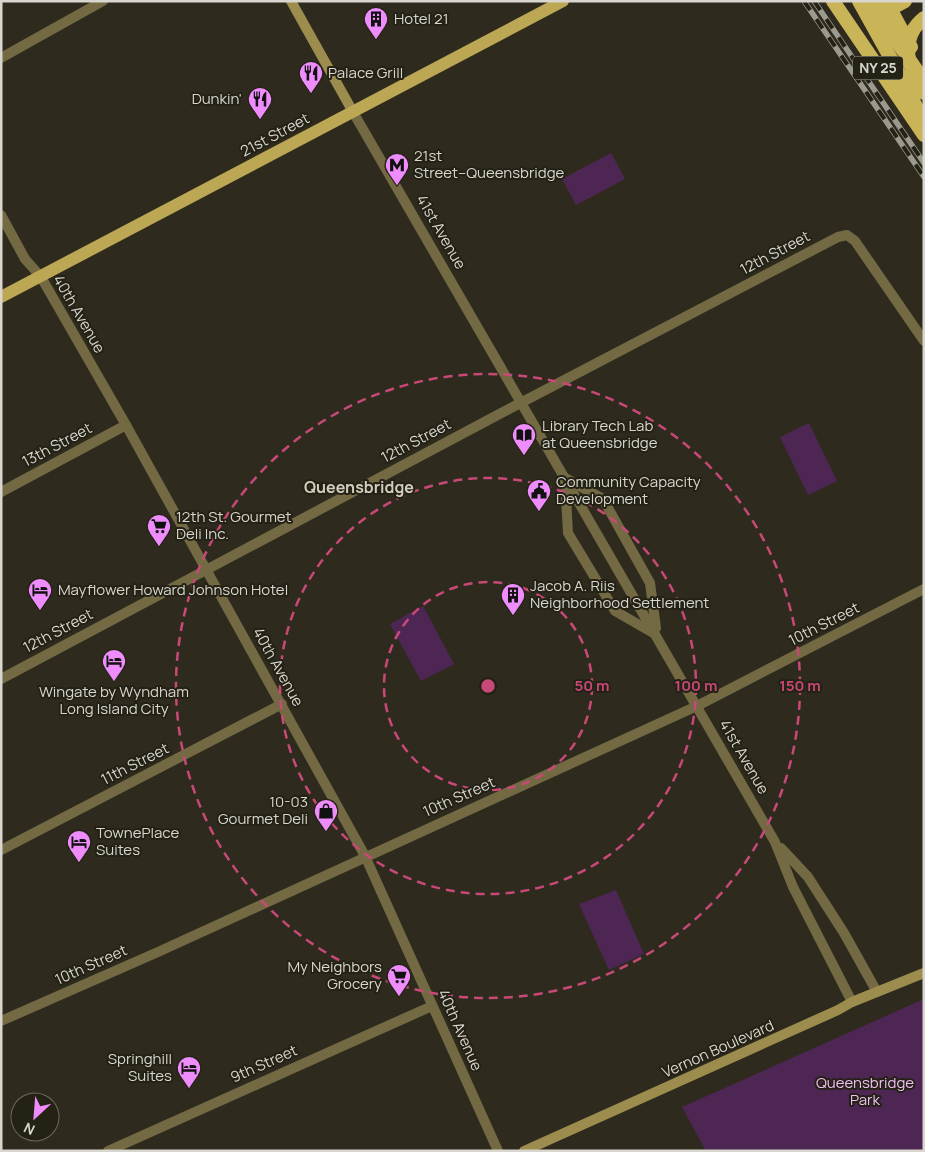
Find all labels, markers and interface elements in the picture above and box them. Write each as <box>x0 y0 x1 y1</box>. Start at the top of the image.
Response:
building icon: Hotel 21 <box>363 6 389 40</box>
place label: Hotel 21 <box>394 8 449 29</box>
road number: NY 25 <box>853 56 903 80</box>
restaurant icon: Palace Grill <box>298 60 324 94</box>
place label: Palace Grill <box>328 62 403 83</box>
restaurant icon: Dunkin' <box>247 86 273 120</box>
place label: Dunkin' <box>192 88 242 109</box>
street label: 21st Street <box>237 108 313 162</box>
place label: 21st Street–Queensbridge <box>414 145 565 183</box>
metro station icon: 21st Street–Queensbridge <box>384 152 410 186</box>
street label: 41st Avenue <box>412 191 471 273</box>
street label: 12th Street <box>736 225 813 280</box>
street label: 40th Avenue <box>49 271 110 357</box>
street label: 12th Street <box>377 413 454 468</box>
place label: Library Tech Lab at Queensbridge <box>542 415 658 453</box>
street label: 13th Street <box>18 417 95 472</box>
library icon: Library Tech Lab at Queensbridge <box>511 422 537 456</box>
place label: Community Capacity Development <box>556 471 701 509</box>
district label: Queensbridge <box>304 476 414 498</box>
public building icon: Community Capacity Development <box>526 478 552 512</box>
place label: 12th St. Gourmet Deli Inc. <box>176 506 292 544</box>
supermarket icon: 12th St. Gourmet Deli Inc. <box>146 513 172 547</box>
place label: Jacob A. Riis Neighborhood Settlement <box>530 575 709 613</box>
hotel icon: Mayflower Howard Johnson Hotel <box>27 577 53 611</box>
place label: Mayflower Howard Johnson Hotel <box>58 579 288 600</box>
building icon: Jacob A. Riis Neighborhood Settlement <box>500 582 526 616</box>
street label: 10th Street <box>785 597 863 650</box>
street label: 12th Street <box>19 603 96 658</box>
street label: 40th Avenue <box>248 624 309 710</box>
hotel icon: Wingate by Wyndham Long Island City <box>101 648 127 682</box>
text: 50 m <box>574 675 610 696</box>
text: 100 m <box>675 675 717 696</box>
text: 150 m <box>779 675 821 696</box>
centre of rings <box>479 677 497 695</box>
place label: Wingate by Wyndham Long Island City <box>39 681 189 719</box>
street label: 41st Avenue <box>715 716 774 798</box>
street label: 11th Street <box>97 737 172 790</box>
street label: 10th Street <box>419 771 498 822</box>
place label: 10-03 Gourmet Deli <box>218 791 308 829</box>
shop icon: 10-03 Gourmet Deli <box>313 798 339 832</box>
place label: TownePlace Suites <box>96 822 179 860</box>
hotel icon: TownePlace Suites <box>66 829 92 863</box>
street label: 10th Street <box>51 939 130 990</box>
place label: My Neighbors Grocery <box>287 956 382 994</box>
supermarket icon: My Neighbors Grocery <box>386 963 412 997</box>
street label: 40th Avenue <box>433 986 488 1074</box>
street label: Vernon Boulevard <box>658 1014 777 1083</box>
street label: 9th Street <box>227 1039 301 1088</box>
place label: Springhill Suites <box>108 1048 172 1086</box>
hotel icon: Springhill Suites <box>176 1055 202 1089</box>
park label: Queensbridge Park <box>816 1072 914 1110</box>
north arrow <box>10 1092 60 1142</box>
text: N <box>20 1118 38 1140</box>

